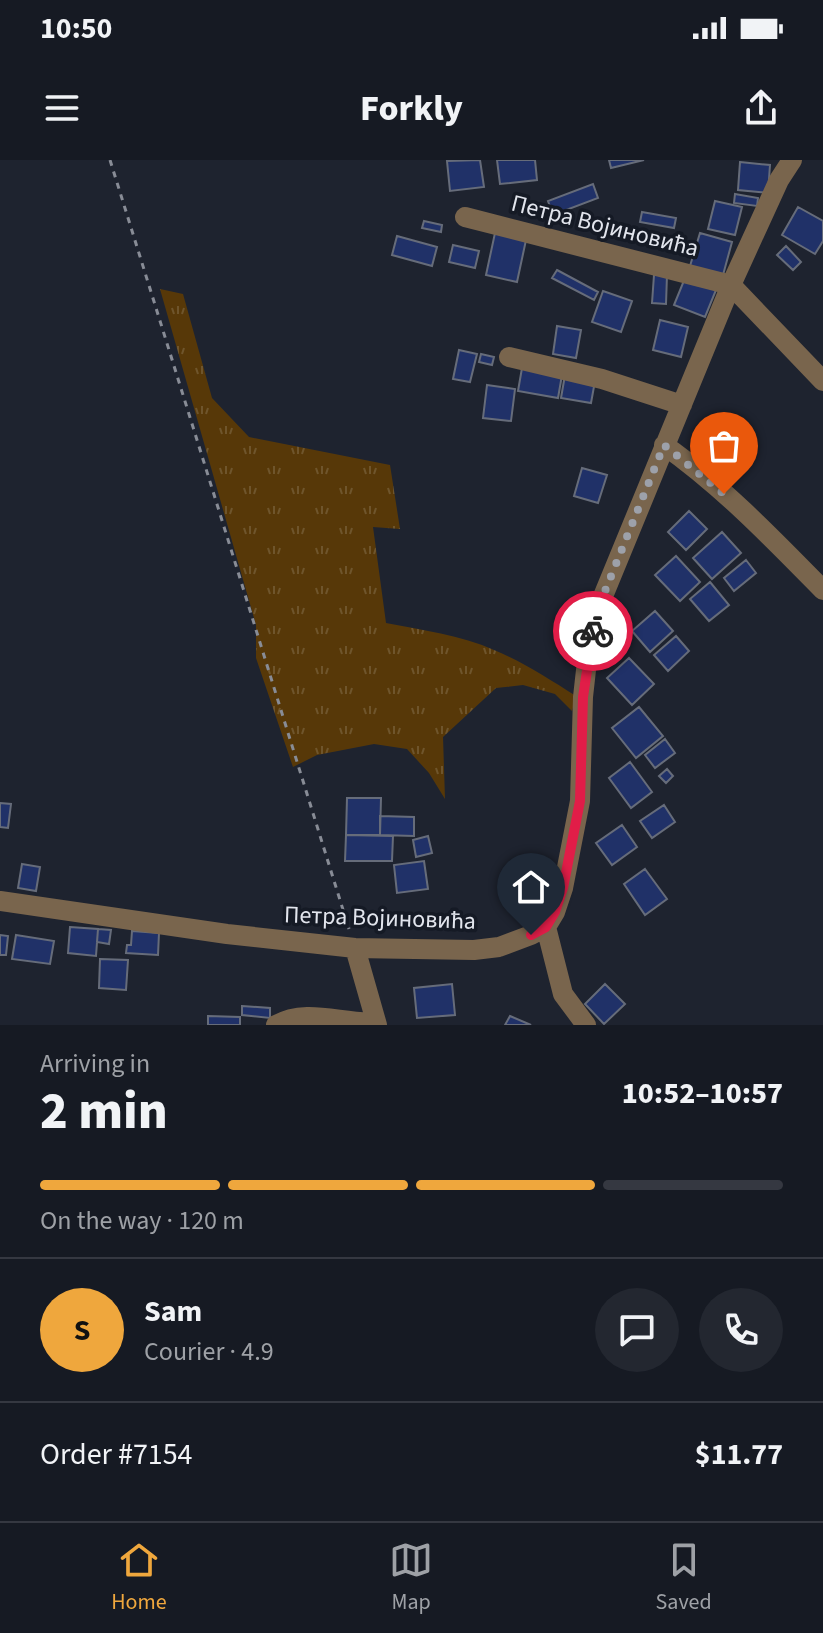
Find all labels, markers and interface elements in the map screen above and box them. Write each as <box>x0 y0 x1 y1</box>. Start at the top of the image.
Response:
text: 10:50 <box>40 7 112 50</box>
text: Forkly <box>360 83 463 134</box>
icon: menu <box>40 86 84 130</box>
icon: share <box>739 86 783 130</box>
street label: Петра Војиновића <box>508 186 702 266</box>
pin <box>690 412 758 494</box>
icon: bag <box>702 424 746 468</box>
courier <box>553 591 633 671</box>
icon: bike <box>571 609 615 653</box>
pin <box>497 853 565 935</box>
icon: home <box>509 865 553 909</box>
street label: Петра Војиновића <box>283 897 477 939</box>
text: Arriving in <box>40 1045 150 1082</box>
text: 10:52–10:57 <box>622 1072 783 1115</box>
text: 2 min <box>40 1075 168 1149</box>
text: On the way · 120 m <box>40 1202 244 1239</box>
button: chat <box>595 1288 679 1372</box>
button: phone <box>699 1288 783 1372</box>
text: Sam <box>144 1290 202 1333</box>
text: S <box>74 1309 90 1352</box>
text: Courier · 4.9 <box>144 1333 274 1370</box>
text: Order #7154 <box>40 1433 193 1476</box>
text: $11.77 <box>695 1433 783 1476</box>
tab: Home <box>111 1538 167 1618</box>
tab: Map <box>389 1538 433 1618</box>
tab: Saved <box>656 1538 712 1618</box>

